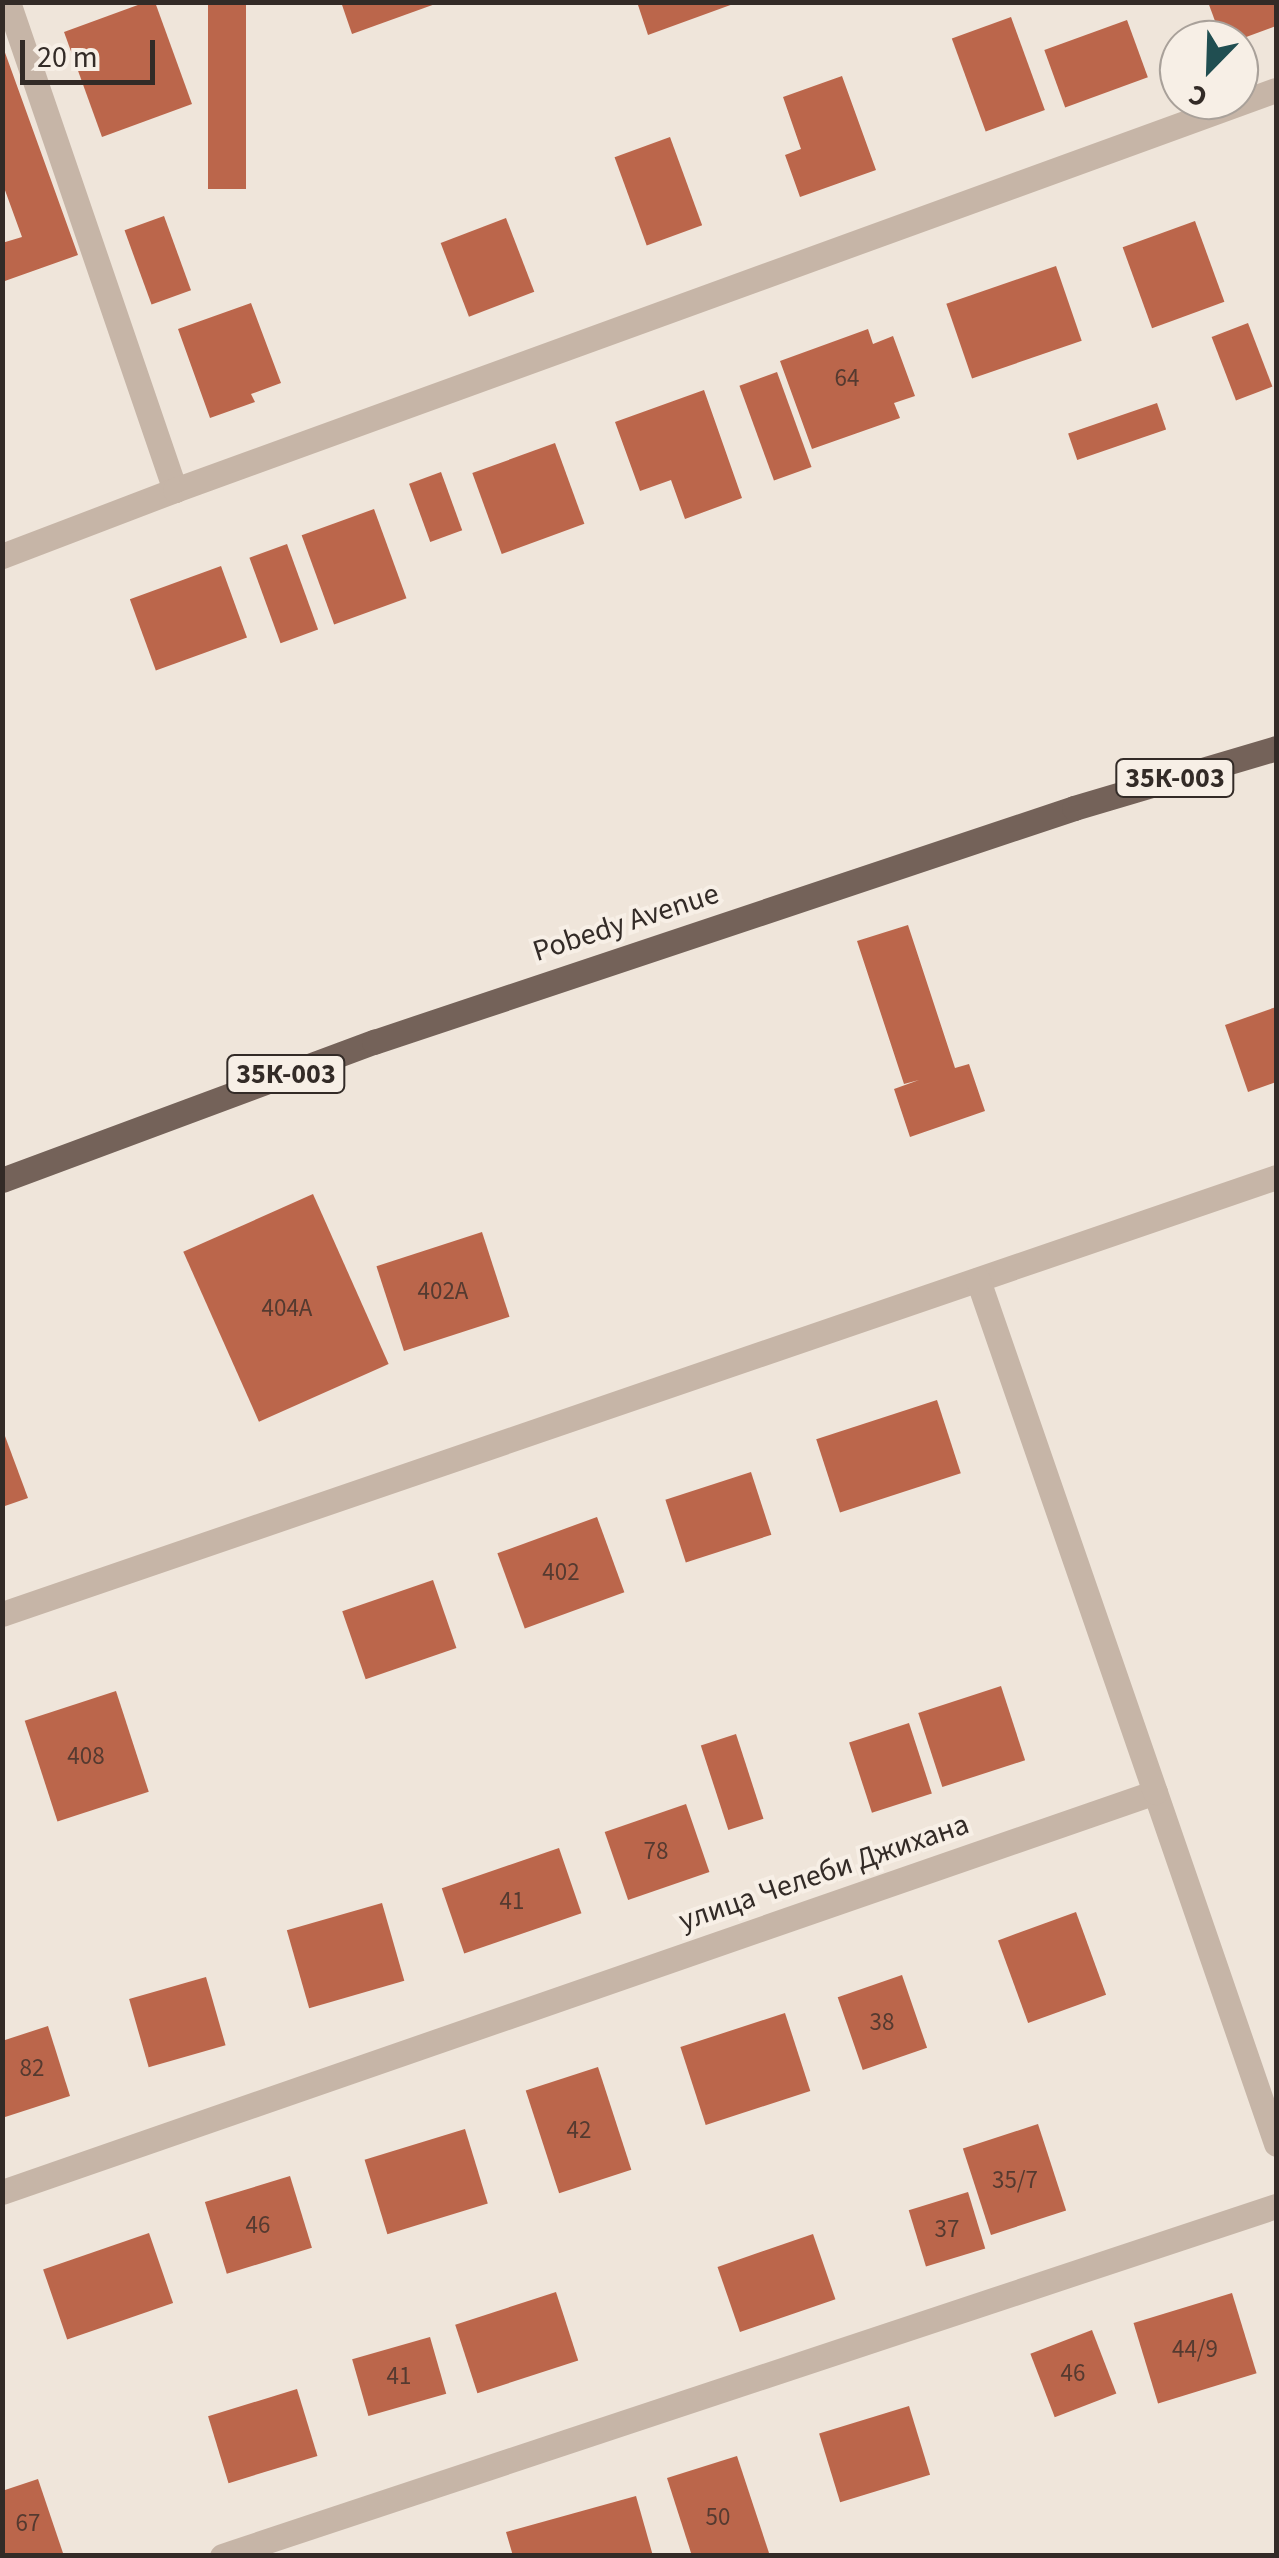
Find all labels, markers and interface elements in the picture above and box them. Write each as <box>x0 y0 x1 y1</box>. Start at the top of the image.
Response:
scale bar <box>25 20 160 82</box>
north arrow <box>1159 20 1259 120</box>
text: 20 m <box>37 36 98 79</box>
text: С <box>1183 74 1213 117</box>
house number: 64 <box>835 363 859 393</box>
road number: 35К-003 <box>1115 755 1235 801</box>
street label: Pobedy Avenue <box>529 876 723 970</box>
road number: 35К-003 <box>226 1051 346 1097</box>
house number: 402А <box>418 1276 468 1306</box>
house number: 404А <box>262 1293 312 1323</box>
house number: 402 <box>542 1557 580 1587</box>
house number: 408 <box>67 1741 105 1771</box>
street label: улица Челеби Джихана <box>674 1806 974 1940</box>
house number: 78 <box>644 1836 668 1866</box>
house number: 41 <box>500 1886 524 1916</box>
house number: 38 <box>870 2007 894 2037</box>
house number: 82 <box>20 2053 44 2083</box>
house number: 42 <box>567 2115 591 2145</box>
house number: 35/7 <box>992 2165 1038 2195</box>
house number: 46 <box>246 2210 270 2240</box>
house number: 37 <box>935 2214 959 2244</box>
house number: 44/9 <box>1172 2334 1218 2364</box>
house number: 46 <box>1061 2358 1085 2388</box>
house number: 41 <box>387 2361 411 2391</box>
house number: 50 <box>706 2502 730 2532</box>
house number: 67 <box>16 2508 40 2538</box>

